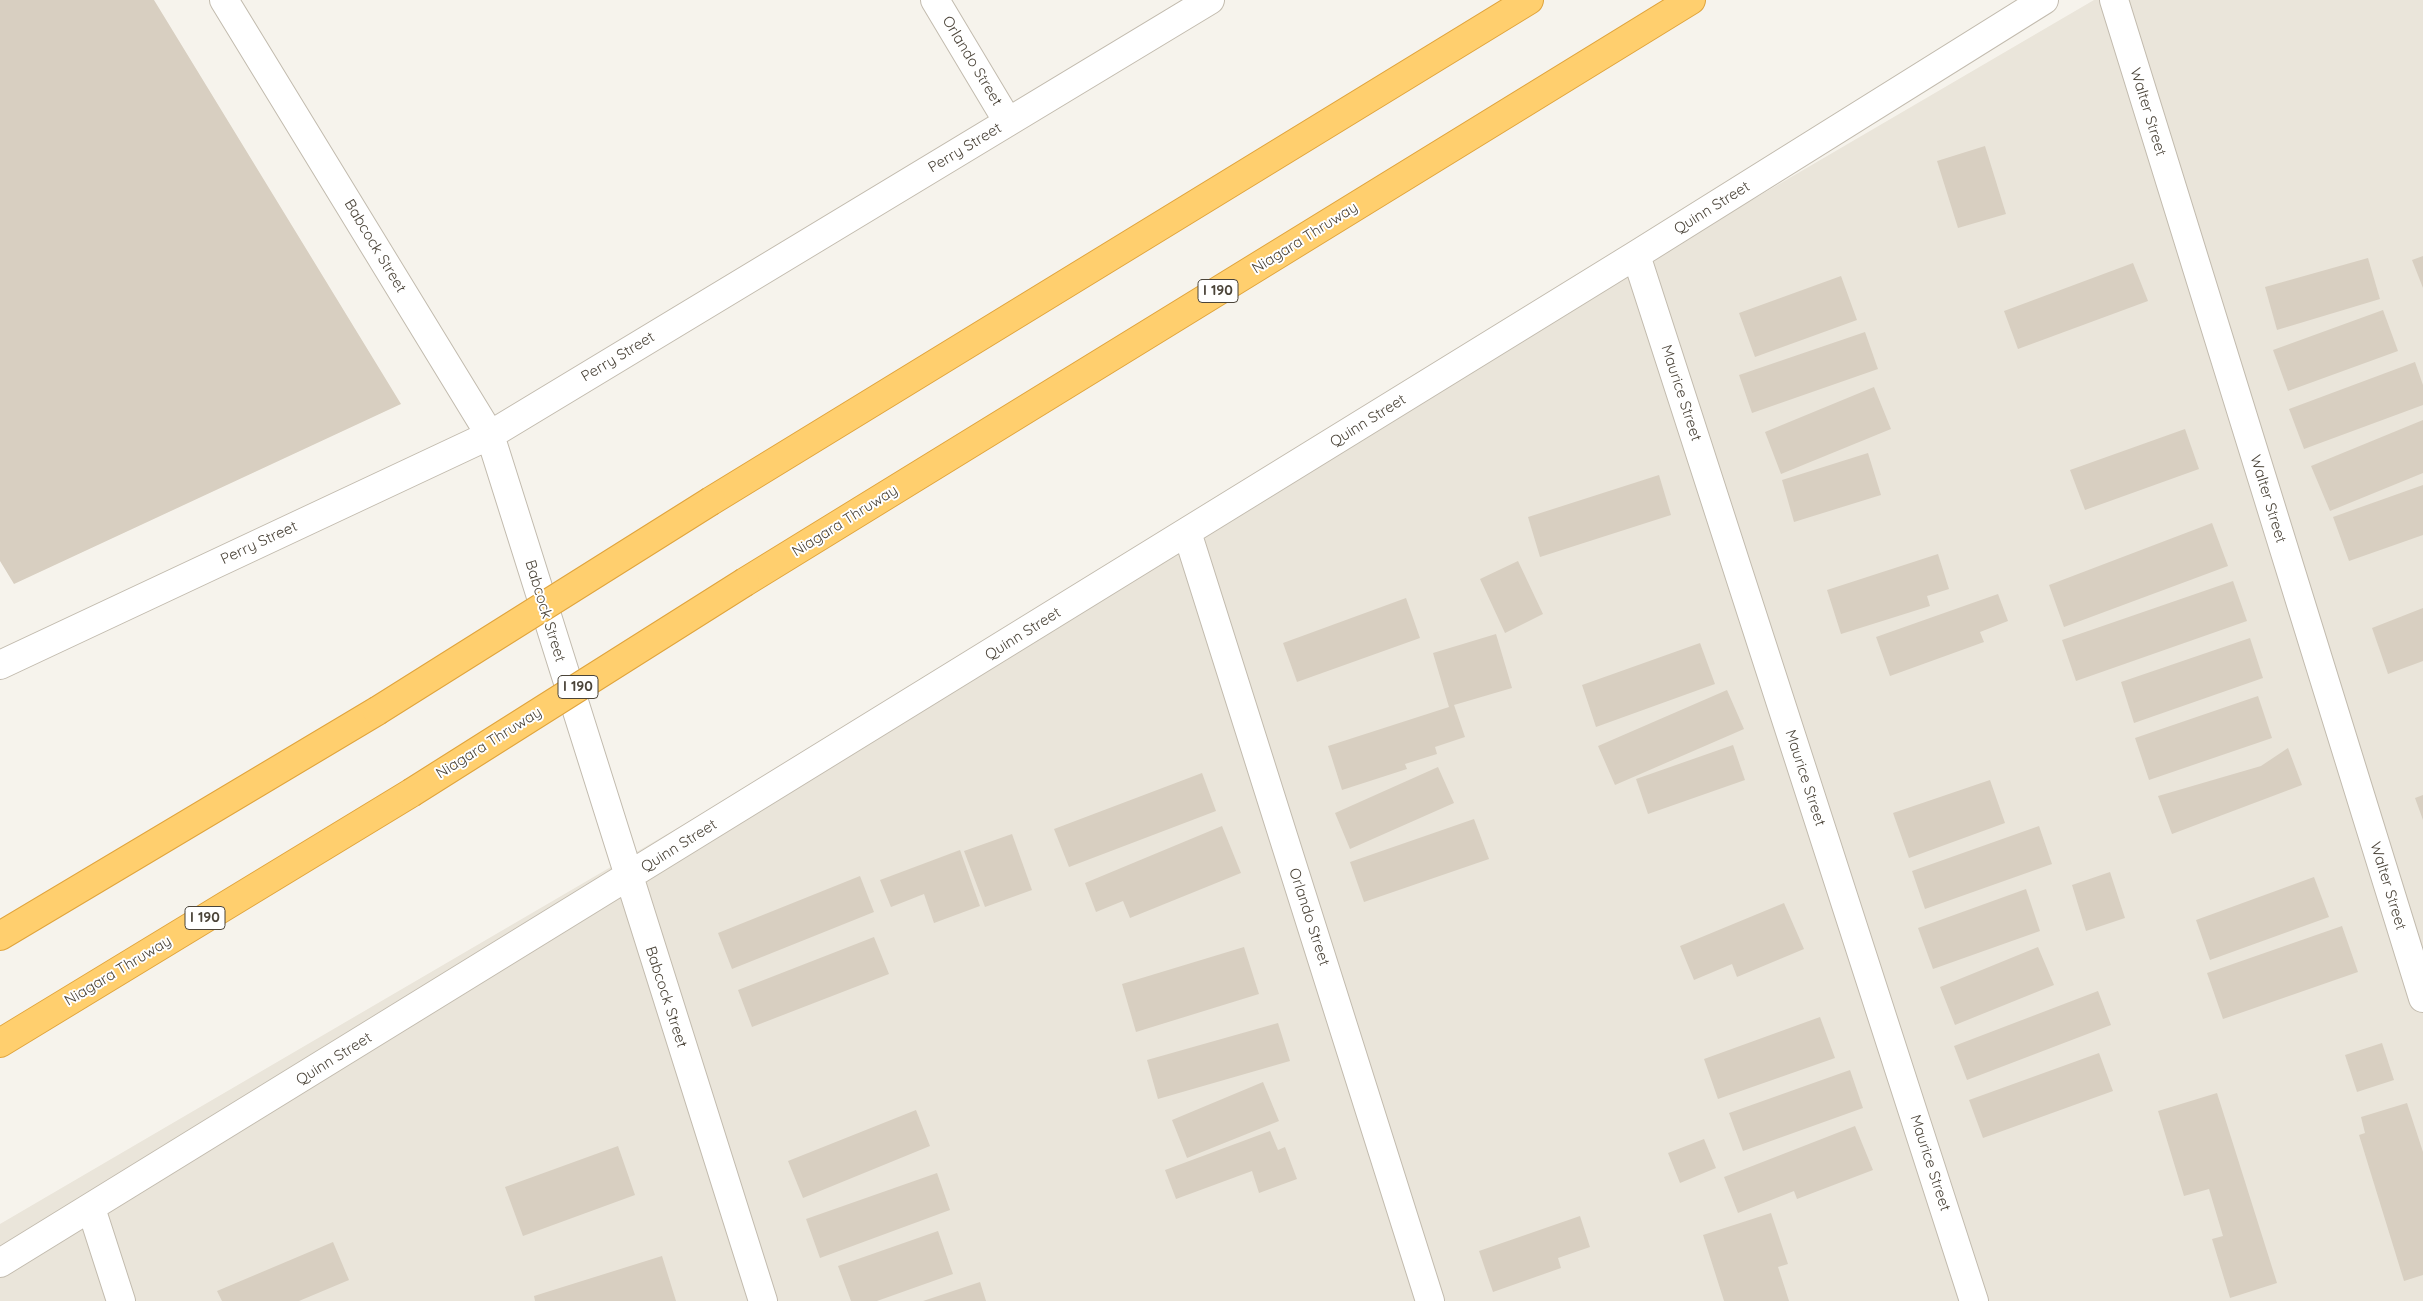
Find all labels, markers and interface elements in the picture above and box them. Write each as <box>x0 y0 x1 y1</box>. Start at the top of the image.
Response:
street label: Orlando Street <box>938 13 1006 109</box>
street label: Walter Street <box>2126 66 2170 158</box>
street label: Perry Street <box>925 119 1005 177</box>
street label: Quinn Street <box>1671 178 1753 238</box>
street label: Babcock Street <box>340 196 410 296</box>
street label: Niagara Thruway <box>1249 198 1361 278</box>
road number: I 190 <box>1198 280 1238 302</box>
street label: Perry Street <box>578 328 658 386</box>
street label: Maurice Street <box>1657 343 1705 443</box>
street label: Quinn Street <box>1327 391 1409 451</box>
street label: Walter Street <box>2246 453 2290 545</box>
street label: Niagara Thruway <box>789 481 901 561</box>
street label: Perry Street <box>218 517 300 569</box>
street label: Babcock Street <box>521 558 569 664</box>
street label: Quinn Street <box>982 604 1064 664</box>
road number: I 190 <box>558 676 598 699</box>
street label: Niagara Thruway <box>433 703 545 783</box>
street label: Maurice Street <box>1781 728 1829 828</box>
street label: Quinn Street <box>638 816 720 876</box>
street label: Walter Street <box>2366 840 2410 932</box>
street label: Orlando Street <box>1285 866 1333 968</box>
road number: I 190 <box>185 906 225 930</box>
street label: Niagara Thruway <box>61 932 175 1010</box>
street label: Babcock Street <box>641 944 691 1050</box>
street label: Quinn Street <box>293 1029 375 1089</box>
street label: Maurice Street <box>1906 1113 1954 1213</box>

